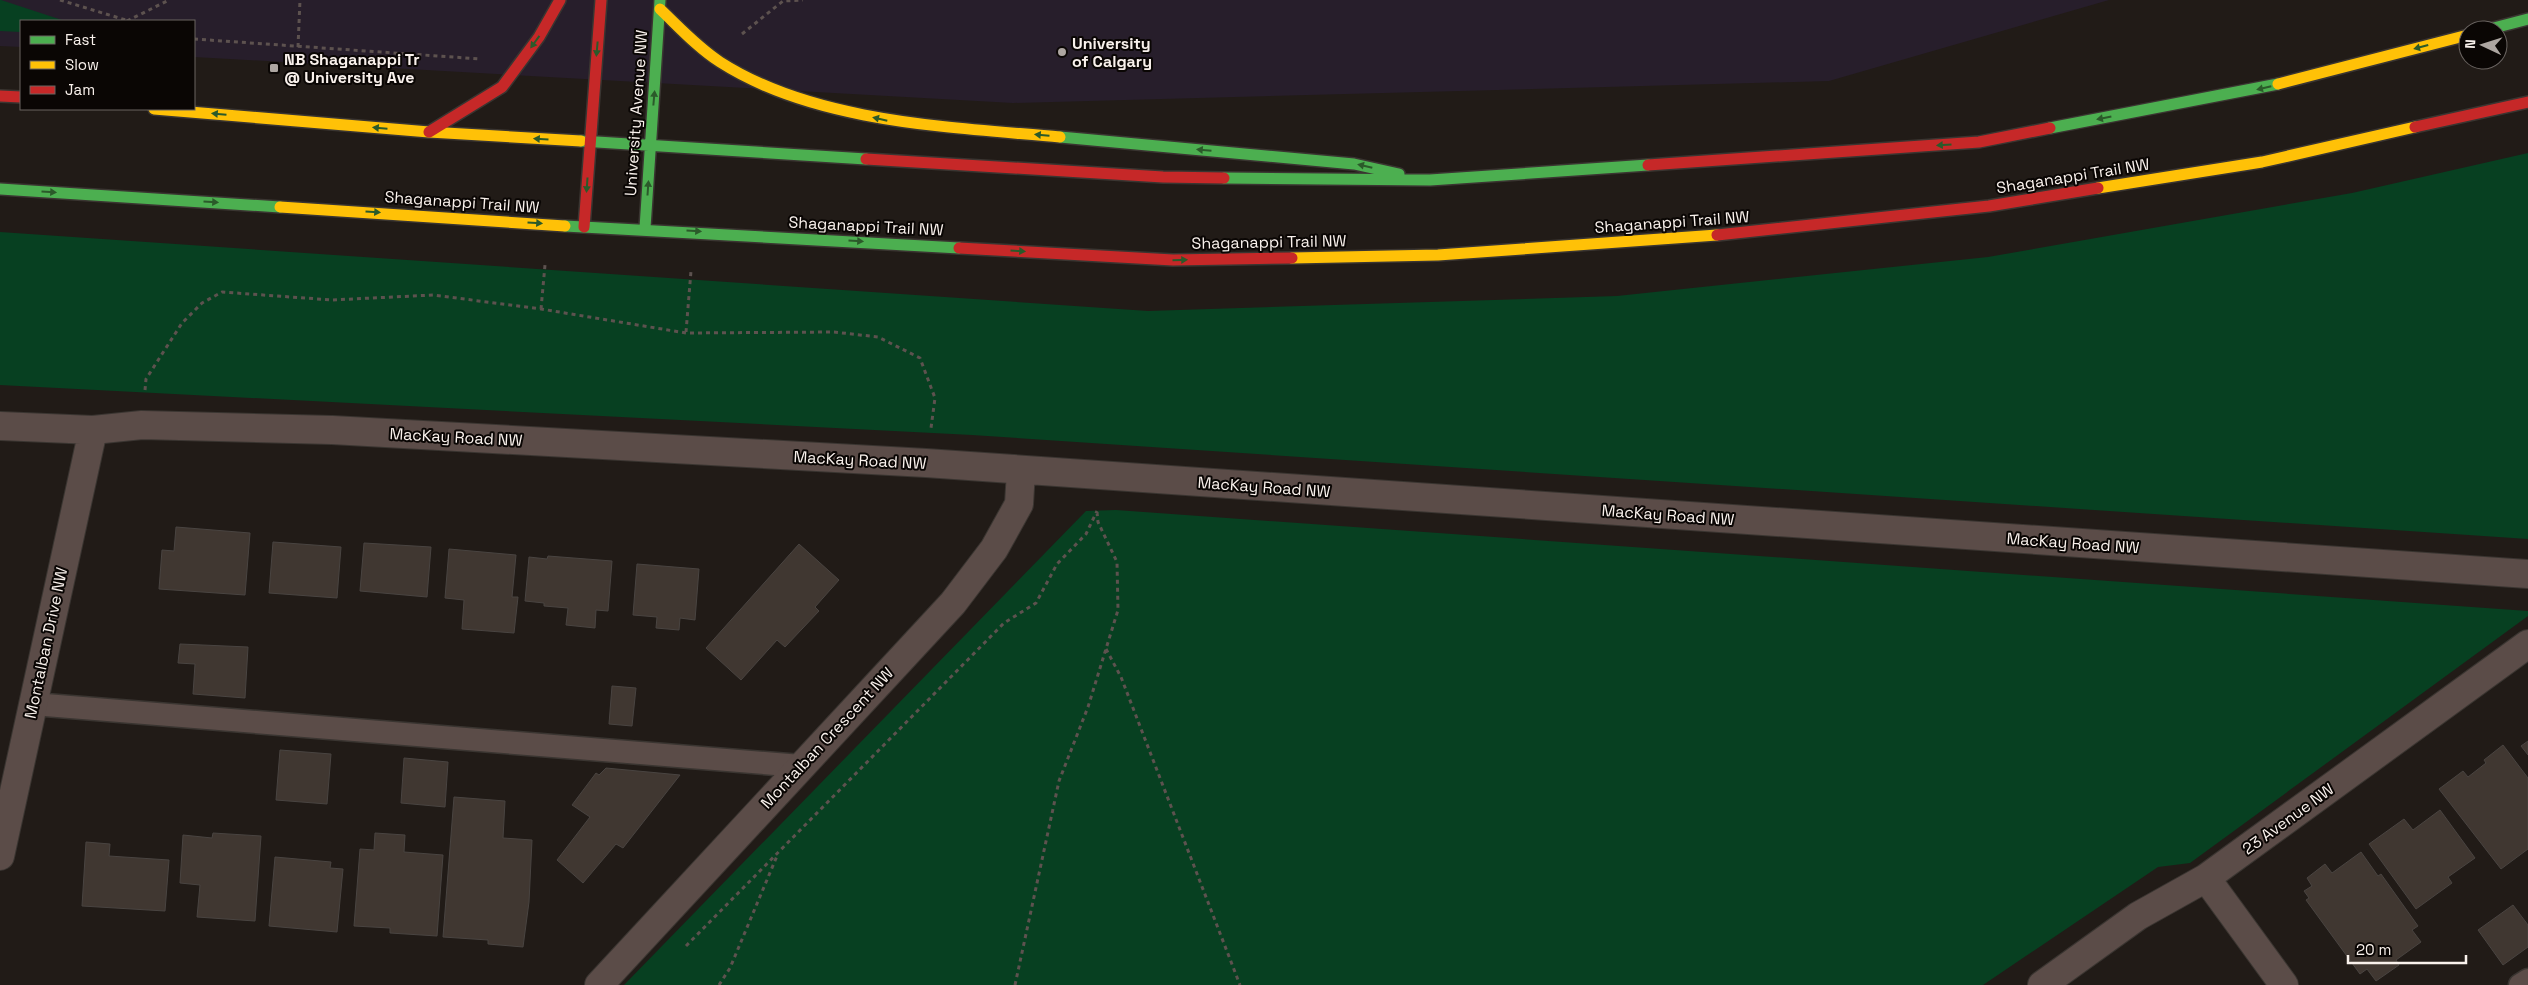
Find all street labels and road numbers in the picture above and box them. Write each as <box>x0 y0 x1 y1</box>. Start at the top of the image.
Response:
street label: University Avenue NW <box>620 29 652 197</box>
street label: Shaganappi Trail NW <box>1995 154 2151 198</box>
street label: Shaganappi Trail NW <box>384 186 540 218</box>
street label: Shaganappi Trail NW <box>1594 206 1750 238</box>
street label: Shaganappi Trail NW <box>788 211 944 241</box>
street label: Shaganappi Trail NW <box>1191 230 1347 254</box>
street label: MacKay Road NW <box>389 423 523 451</box>
street label: MacKay Road NW <box>793 446 927 474</box>
street label: MacKay Road NW <box>1197 472 1331 502</box>
street label: MacKay Road NW <box>1601 500 1735 530</box>
street label: MacKay Road NW <box>2006 528 2140 558</box>
street label: Montalban Drive NW <box>20 565 72 721</box>
street label: Montalban Crescent NW <box>756 663 898 813</box>
street label: 23 Avenue NW <box>2238 779 2338 859</box>

